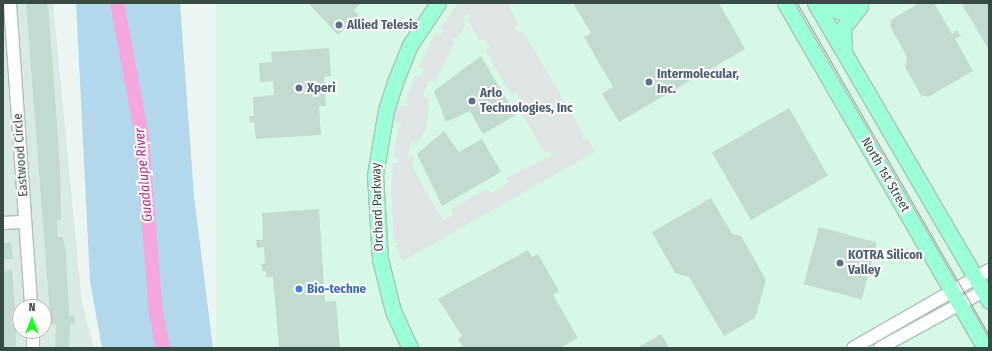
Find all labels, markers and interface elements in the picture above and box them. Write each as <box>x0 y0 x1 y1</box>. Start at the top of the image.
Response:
place label: Allied Telesis <box>347 17 418 33</box>
marker: Allied Telesis <box>334 20 344 30</box>
place label: Intermolecular, Inc. <box>657 67 739 98</box>
marker: Intermolecular, Inc. <box>644 77 654 87</box>
place label: Xperi <box>307 80 336 96</box>
marker: Xperi <box>294 83 304 93</box>
place label: Arlo Technologies, Inc <box>480 86 573 117</box>
marker: Arlo Technologies, Inc <box>467 96 477 106</box>
street label: Eastwood Circle <box>10 113 32 197</box>
water label: Guadalupe River <box>132 127 156 223</box>
street label: North 1st Street <box>857 135 913 215</box>
street label: Orchard Parkway <box>369 162 387 252</box>
place label: KOTRA Silicon Valley <box>848 248 923 279</box>
marker: KOTRA Silicon Valley <box>835 258 845 268</box>
place label: Bio-techne <box>307 281 366 297</box>
marker: Bio-techne <box>294 284 304 294</box>
north arrow <box>12 299 52 339</box>
text: N <box>29 301 35 314</box>

